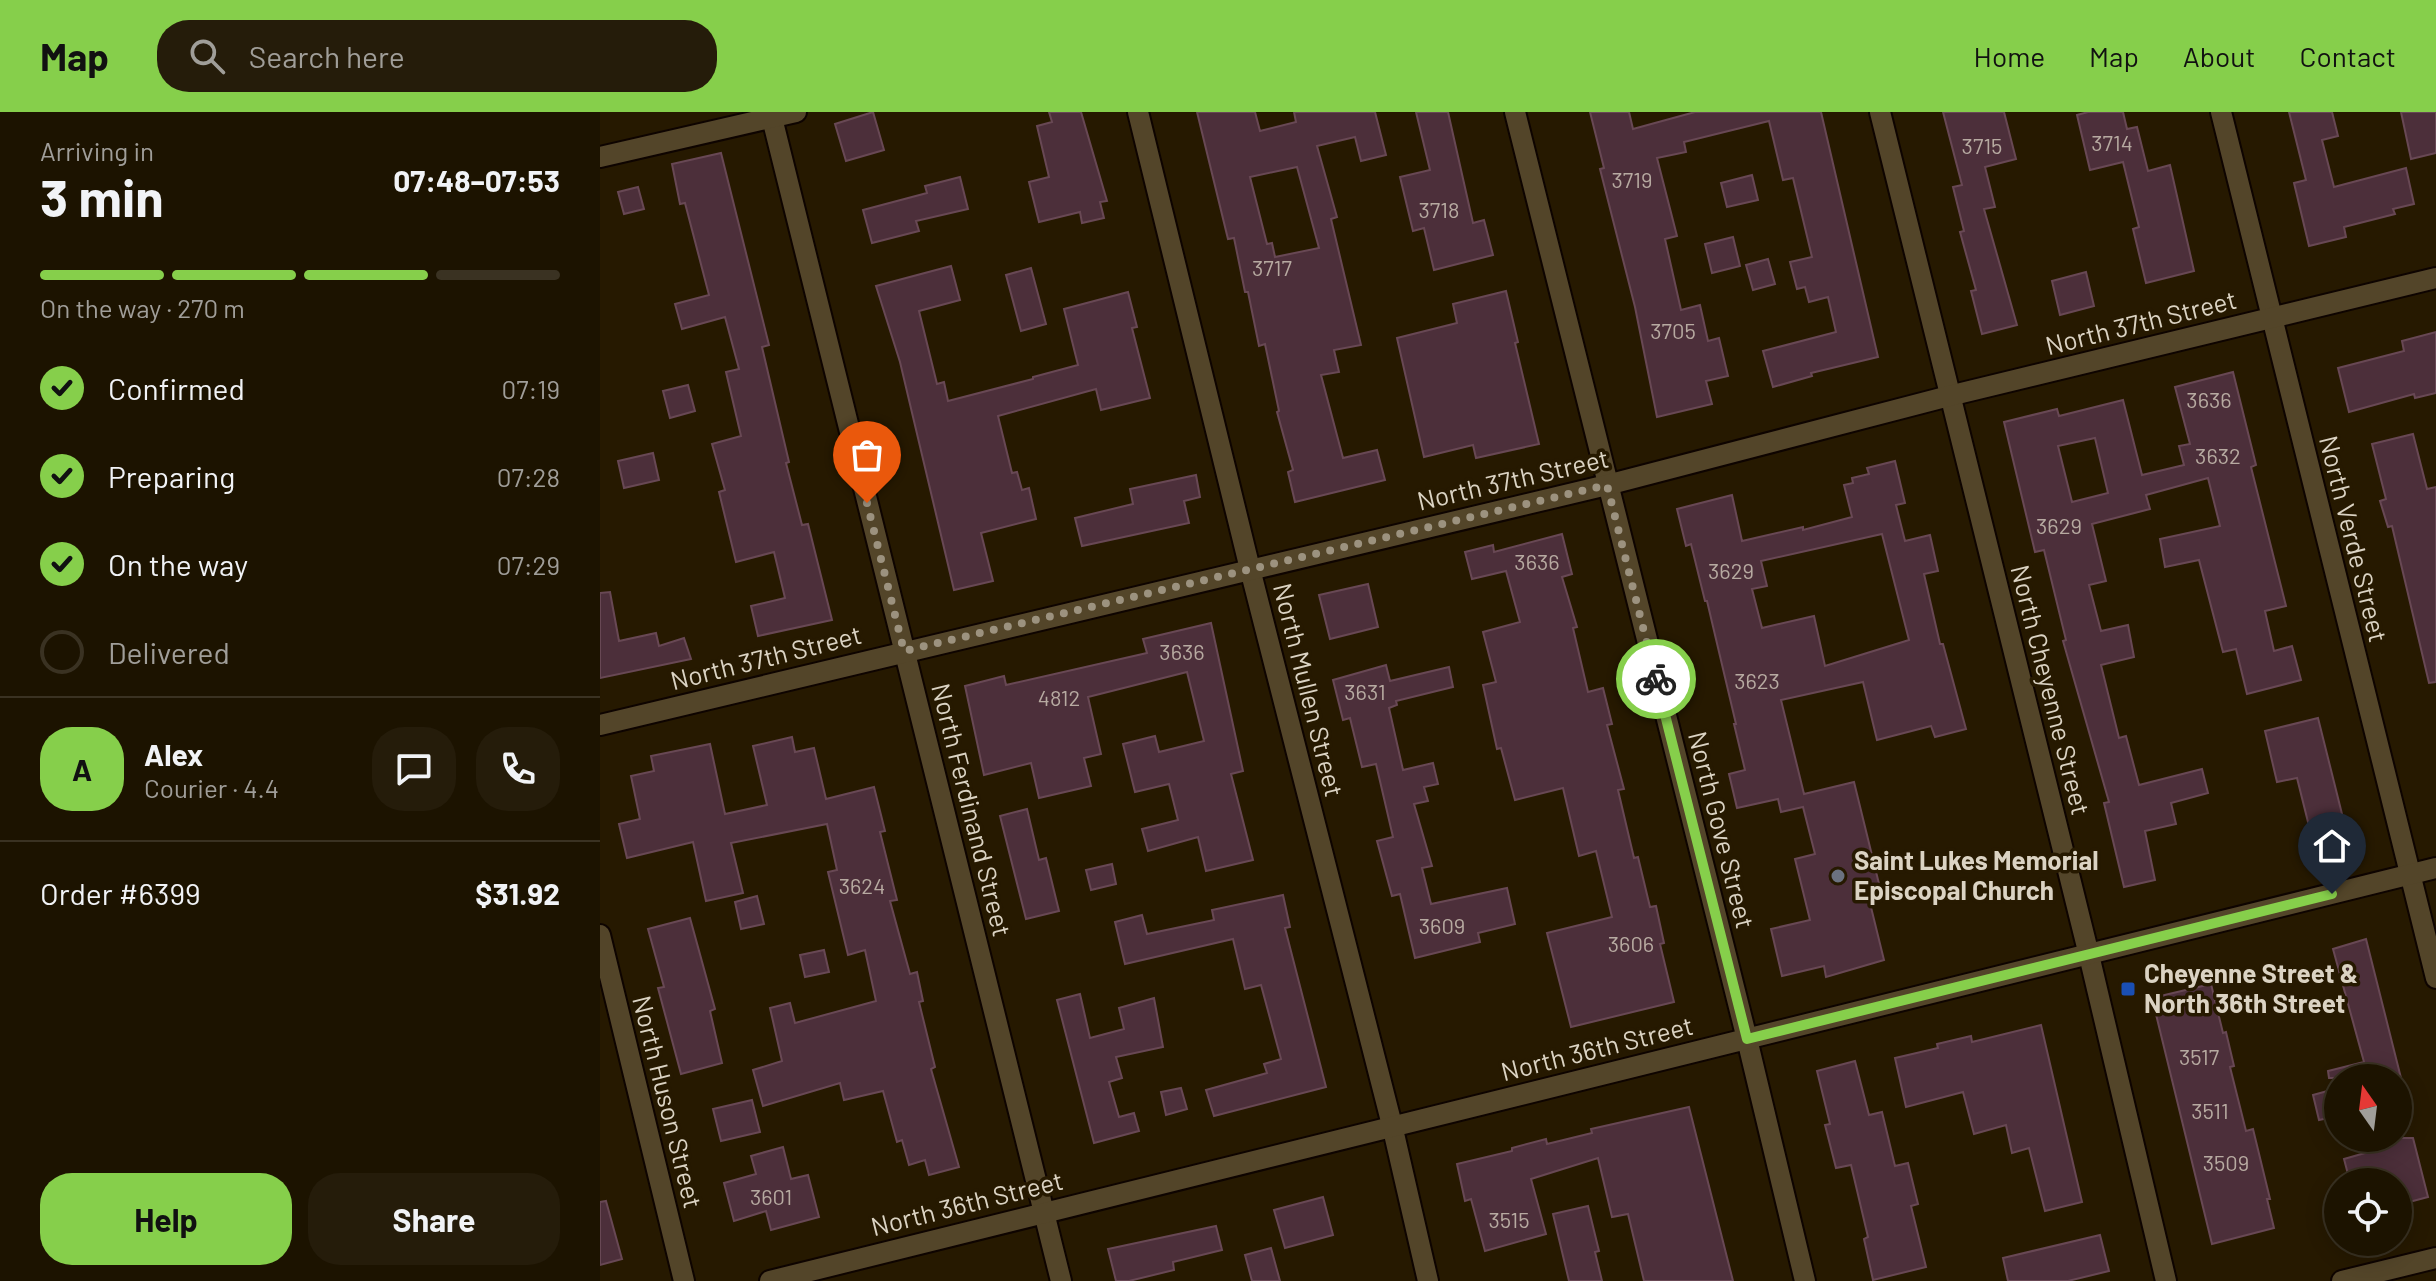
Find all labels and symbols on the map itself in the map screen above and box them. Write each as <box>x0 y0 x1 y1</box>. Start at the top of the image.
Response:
house number: 3714 <box>2091 129 2133 155</box>
house number: 3715 <box>1962 132 2002 158</box>
house number: 3719 <box>1612 166 1652 192</box>
house number: 3718 <box>1419 196 1459 222</box>
house number: 3717 <box>1252 254 1292 280</box>
street label: North 37th Street <box>2042 283 2239 360</box>
house number: 3705 <box>1650 317 1696 343</box>
house number: 3636 <box>2186 386 2232 412</box>
pin <box>833 421 901 503</box>
street label: North Verde Street <box>2314 432 2395 645</box>
street label: North 37th Street <box>1414 441 1611 516</box>
house number: 3632 <box>2195 442 2241 468</box>
house number: 3629 <box>2036 512 2082 538</box>
house number: 3636 <box>1514 548 1560 574</box>
house number: 3629 <box>1708 557 1754 583</box>
street label: North Cheyenne Street <box>2005 561 2098 818</box>
street label: North Mullen Street <box>1268 580 1351 800</box>
street label: North 37th Street <box>667 618 864 695</box>
house number: 3636 <box>1159 638 1205 664</box>
courier <box>1616 639 1696 719</box>
house number: 3623 <box>1734 667 1780 693</box>
house number: 3631 <box>1344 678 1386 704</box>
street label: North Ferdinand Street <box>926 680 1019 939</box>
house number: 4812 <box>1038 684 1080 710</box>
street label: North Gove Street <box>1683 728 1762 931</box>
pin <box>2298 812 2366 894</box>
place label: Saint Lukes Memorial Episcopal Church <box>1854 844 2099 905</box>
marker: Saint Lukes Memorial Episcopal Church <box>1829 867 1847 885</box>
house number: 3624 <box>839 872 885 898</box>
house number: 3609 <box>1419 912 1465 938</box>
house number: 3606 <box>1608 930 1654 956</box>
place label: Cheyenne Street & North 36th Street <box>2144 957 2358 1018</box>
marker: Cheyenne Street & North 36th Street <box>2119 980 2137 998</box>
street label: North Huson Street <box>627 992 710 1211</box>
street label: North 36th Street <box>1497 1009 1696 1086</box>
house number: 3517 <box>2179 1043 2219 1069</box>
north arrow <box>2324 1064 2412 1152</box>
house number: 3511 <box>2191 1097 2229 1123</box>
house number: 3509 <box>2203 1149 2249 1175</box>
street label: North 36th Street <box>867 1164 1066 1241</box>
house number: 3601 <box>750 1183 792 1209</box>
house number: 3515 <box>1488 1206 1530 1232</box>

